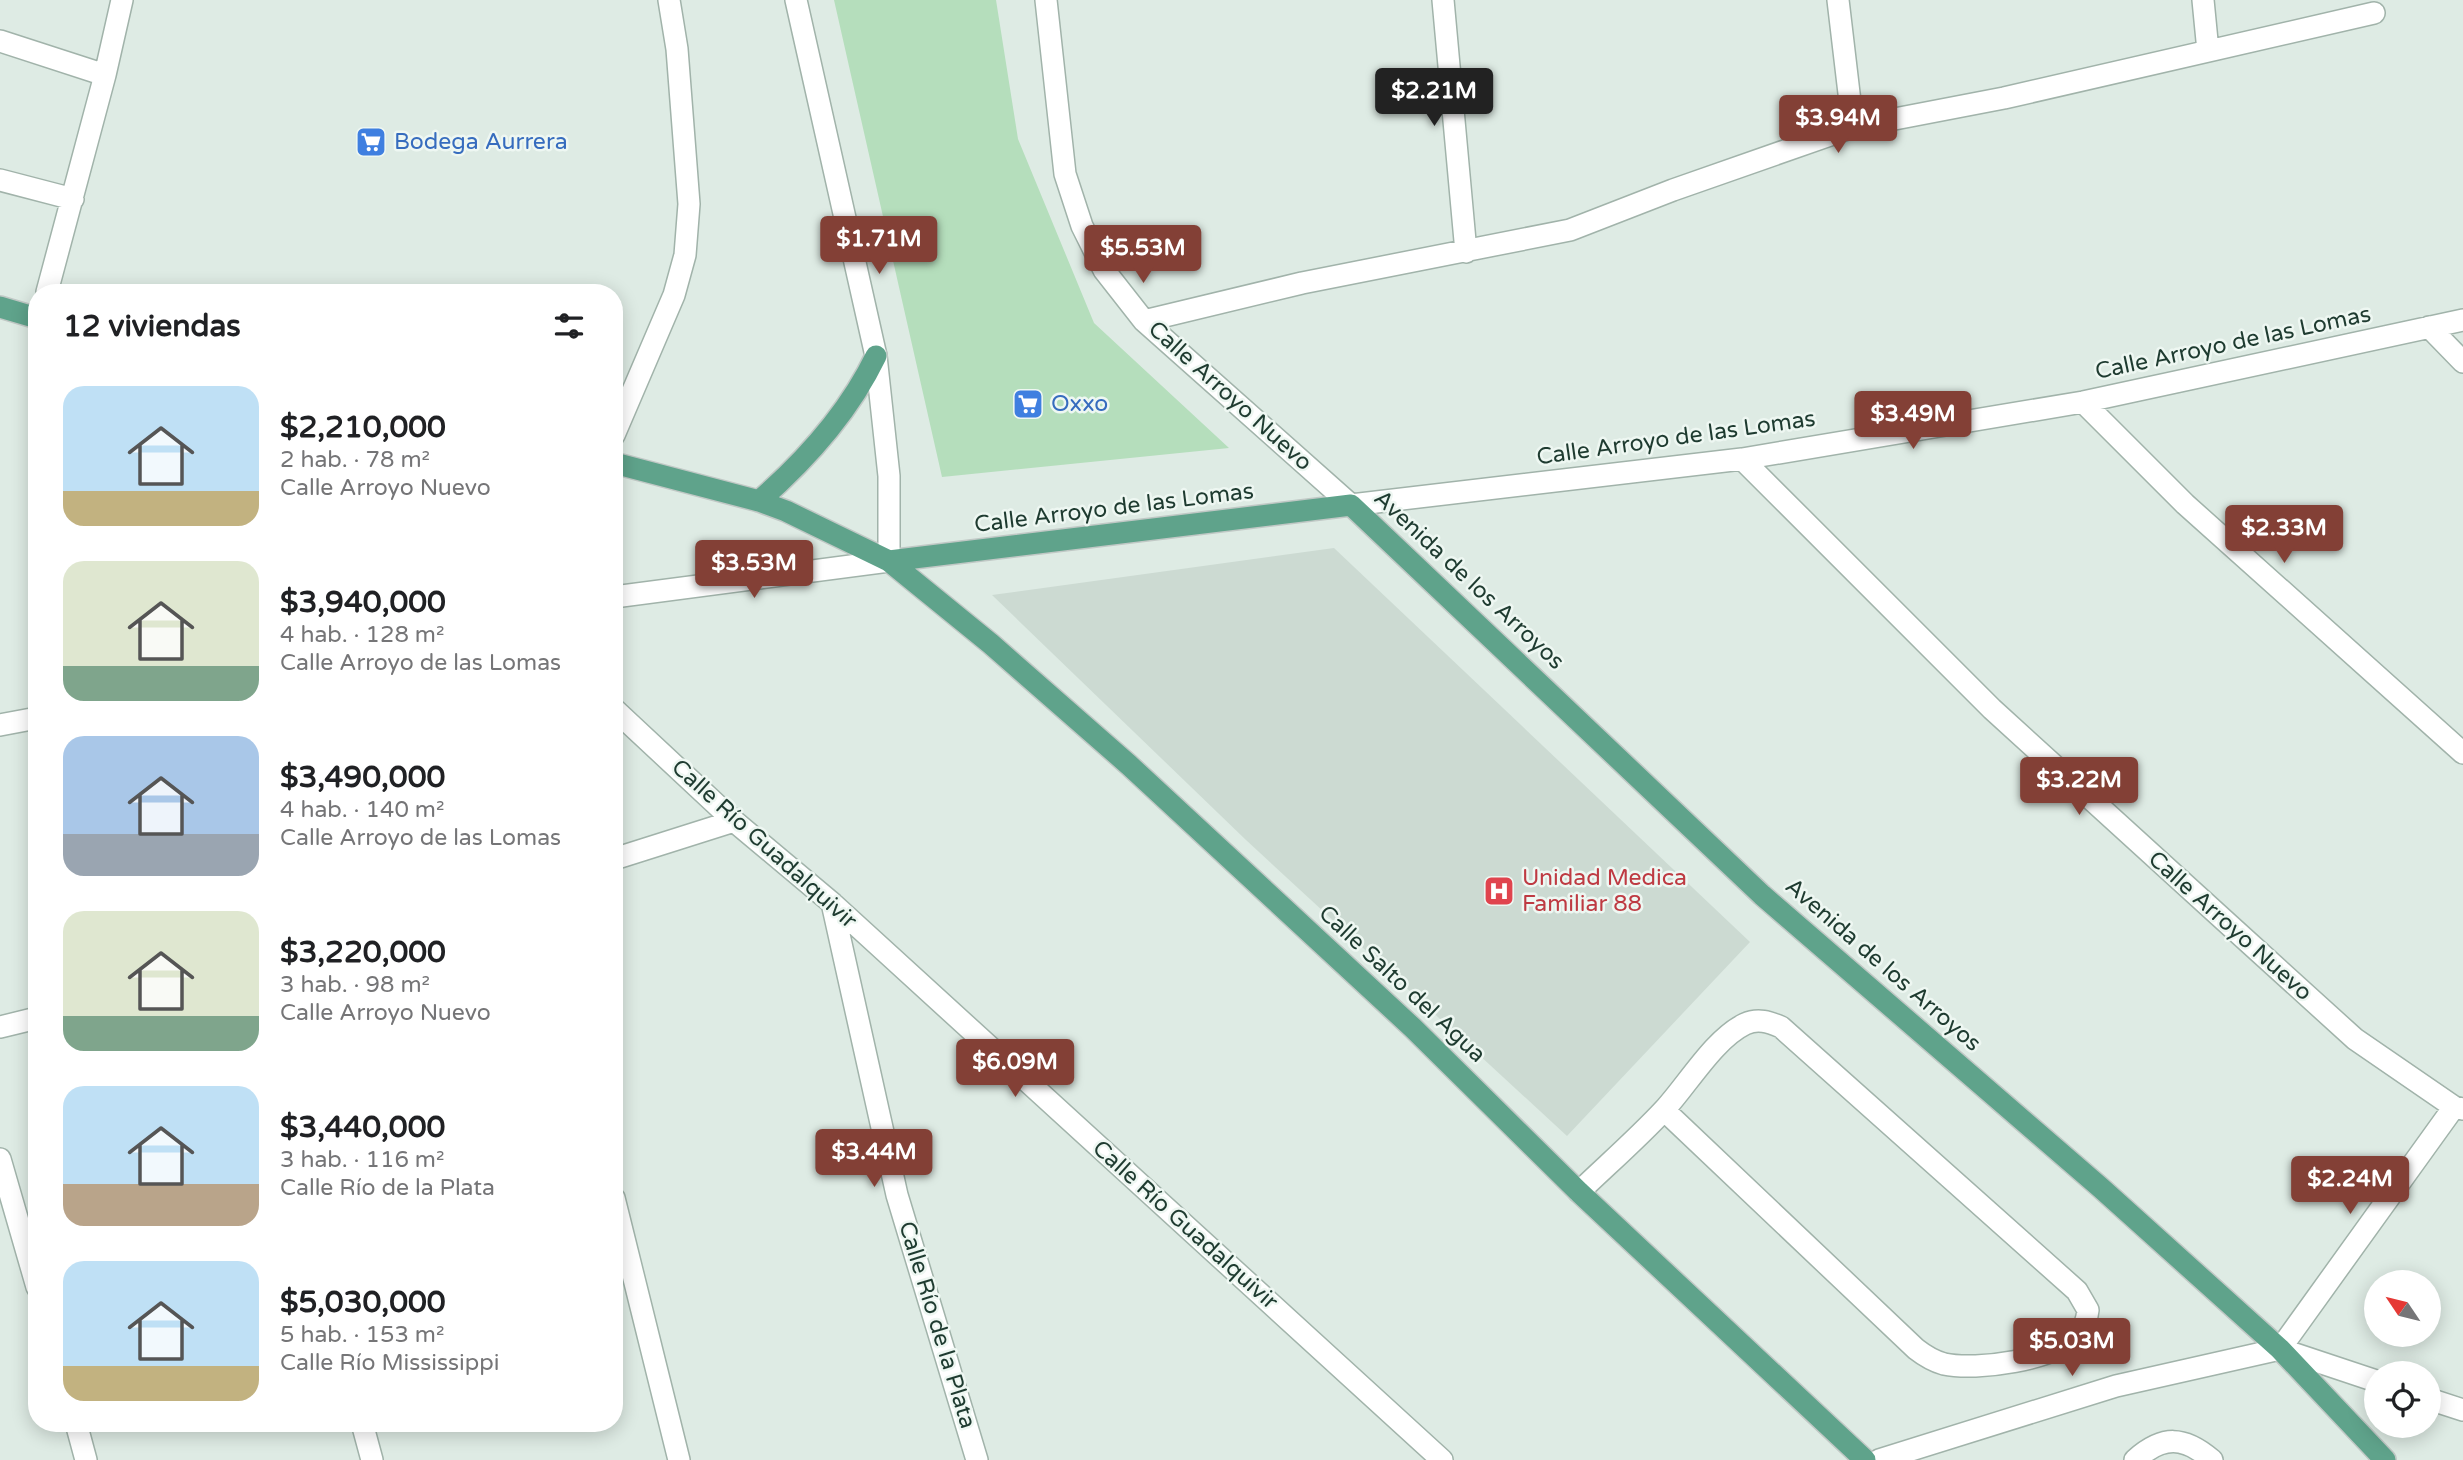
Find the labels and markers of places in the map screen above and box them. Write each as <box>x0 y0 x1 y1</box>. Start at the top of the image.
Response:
pin: $2.21M <box>1377 68 1491 128</box>
pin: $3.94M <box>1781 96 1895 155</box>
supermarket icon: Bodega Aurrera <box>354 125 388 159</box>
place label: Bodega Aurrera <box>394 128 568 156</box>
pin: $1.71M <box>822 216 936 276</box>
pin: $5.53M <box>1086 226 1200 285</box>
supermarket icon: Oxxo <box>1011 387 1045 421</box>
place label: Oxxo <box>1051 390 1108 418</box>
pin: $3.49M <box>1856 392 1970 451</box>
pin: $2.33M <box>2227 505 2341 565</box>
pin: $3.53M <box>697 540 811 600</box>
pin: $3.22M <box>2022 758 2136 817</box>
place label: Unidad Medica Familiar 88 <box>1522 864 1687 918</box>
hospital icon: Unidad Medica Familiar 88 <box>1482 874 1516 908</box>
pin: $6.09M <box>958 1040 1072 1099</box>
pin: $3.44M <box>817 1130 931 1189</box>
pin: $2.24M <box>2293 1156 2407 1216</box>
pin: $5.03M <box>2015 1318 2129 1378</box>

